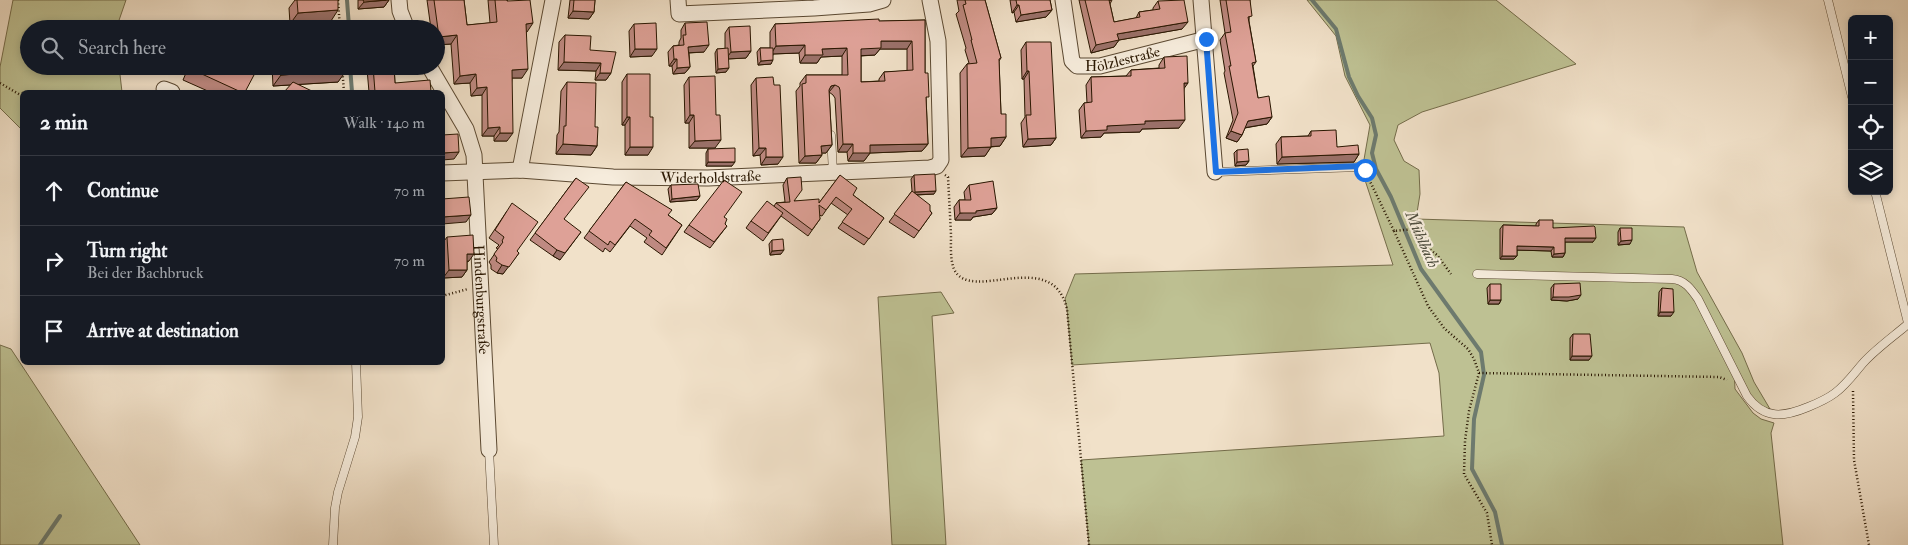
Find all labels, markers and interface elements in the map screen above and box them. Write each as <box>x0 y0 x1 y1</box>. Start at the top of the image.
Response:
map controls <box>1848 15 1893 195</box>
button: + <box>1848 15 1893 60</box>
search box <box>20 20 445 75</box>
route end <box>1195 28 1218 51</box>
icon: search <box>38 34 66 62</box>
text: Search here <box>78 36 166 60</box>
street label: Hölzlestraße <box>1085 42 1162 76</box>
button: − <box>1848 60 1893 105</box>
button: locate <box>1848 105 1893 150</box>
text: 2 min <box>40 109 88 136</box>
text: Walk · 140 m <box>344 113 425 133</box>
button: layers <box>1848 150 1893 195</box>
route start <box>1354 159 1377 182</box>
street label: Widerholdstraße <box>659 167 761 188</box>
icon: ahead <box>40 177 68 205</box>
text: Continue <box>87 179 158 203</box>
text: 70 m <box>394 181 425 201</box>
water label: Mühlbach <box>1400 207 1443 271</box>
text: Turn right <box>87 239 167 263</box>
street label: Hindenburgstraße <box>469 244 493 355</box>
icon: right <box>40 247 68 275</box>
text: 70 m <box>394 251 425 271</box>
text: Bei der Bachbruck <box>87 263 204 283</box>
icon: arrive <box>40 317 68 345</box>
text: Arrive at destination <box>87 319 239 343</box>

